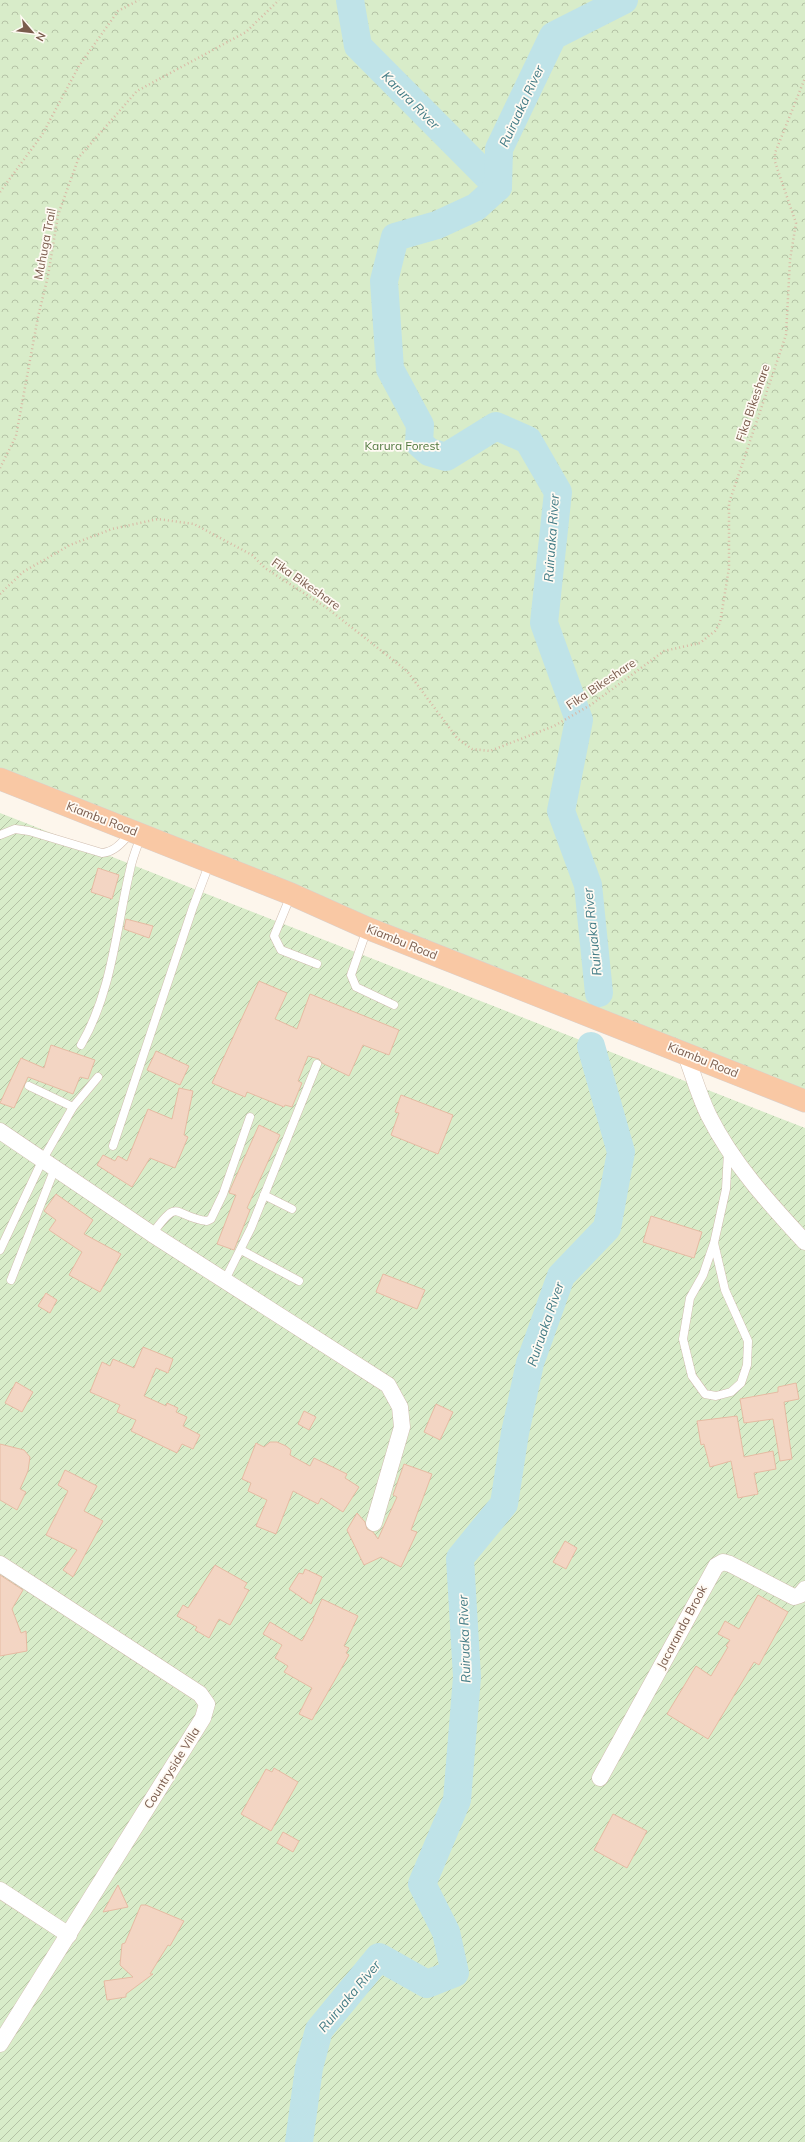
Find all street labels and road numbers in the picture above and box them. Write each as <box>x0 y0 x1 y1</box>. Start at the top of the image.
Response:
street label: Muhuga Trail <box>30 207 59 281</box>
street label: Fika Bikeshare <box>732 362 773 443</box>
street label: Fika Bikeshare <box>269 554 344 613</box>
street label: Fika Bikeshare <box>563 655 638 712</box>
street label: Kiambu Road <box>65 798 140 839</box>
street label: Kiambu Road <box>365 921 440 963</box>
street label: Kiambu Road <box>666 1039 741 1081</box>
street label: Jacaranda Brook <box>653 1582 710 1671</box>
street label: Countryside Villa <box>140 1724 203 1811</box>

